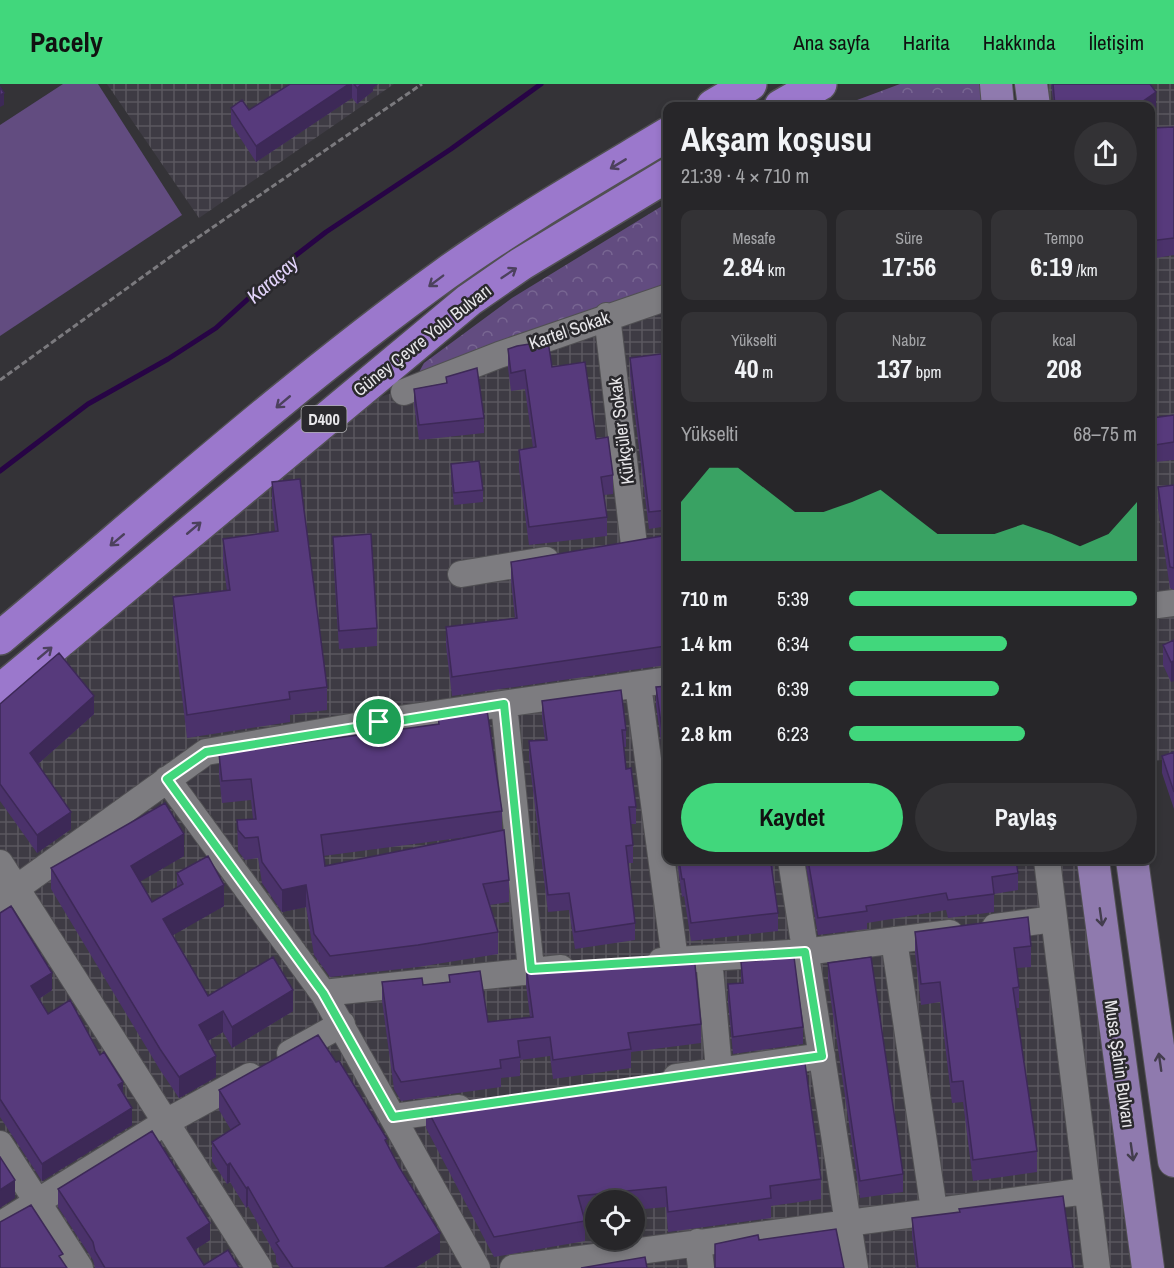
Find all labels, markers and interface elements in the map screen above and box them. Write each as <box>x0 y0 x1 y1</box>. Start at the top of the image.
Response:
text: Pacely <box>30 23 103 61</box>
text: Ana sayfa <box>793 28 870 57</box>
text: Harita <box>903 28 950 57</box>
text: Hakkında <box>983 28 1055 57</box>
text: İletişim <box>1088 28 1144 57</box>
text: Akşam koşusu <box>681 117 872 161</box>
button: share <box>1074 122 1137 185</box>
one-way arrow <box>610 159 627 171</box>
text: 21:39 · 4 × 710 m <box>681 162 809 189</box>
text: Mesafe <box>732 227 776 249</box>
text: Süre <box>895 227 923 249</box>
text: Tempo <box>1044 227 1084 249</box>
water label: Karaçay <box>240 249 304 309</box>
text: 2.84 <box>723 249 764 284</box>
text: 17:56 <box>882 249 936 284</box>
text: 6:19 <box>1030 249 1073 284</box>
text: km <box>764 259 785 281</box>
text: /km <box>1073 259 1098 281</box>
one-way arrow <box>500 267 516 279</box>
one-way arrow <box>428 274 444 287</box>
street label: Güney Çevre Yolu Bulvarı <box>348 278 496 402</box>
street label: Kartel Sokak <box>525 304 613 355</box>
text: Yükselti <box>731 329 777 351</box>
text: Nabız <box>892 329 926 351</box>
text: kcal <box>1052 329 1076 351</box>
text: 40 <box>735 351 759 386</box>
text: 137 <box>877 351 912 386</box>
text: 208 <box>1046 351 1082 386</box>
text: m <box>759 361 773 383</box>
text: bpm <box>912 361 941 383</box>
street label: Kürkçüler Sokak <box>602 376 640 486</box>
one-way arrow <box>275 395 291 408</box>
road number: D400 <box>302 406 346 432</box>
text: Yükselti <box>681 420 738 447</box>
text: 68–75 m <box>1073 420 1137 447</box>
one-way arrow <box>186 521 202 534</box>
one-way arrow <box>110 533 125 547</box>
text: 710 m <box>681 585 728 612</box>
text: 5:39 <box>777 585 809 612</box>
text: 1.4 km <box>681 630 732 657</box>
text: 6:34 <box>777 630 809 657</box>
one-way arrow <box>37 646 52 660</box>
text: 2.1 km <box>681 675 732 702</box>
text: 6:39 <box>777 675 809 702</box>
pin <box>353 696 404 747</box>
icon: arrive <box>362 705 395 738</box>
text: 2.8 km <box>681 720 732 747</box>
text: 6:23 <box>777 720 809 747</box>
button: Kaydet <box>681 783 903 852</box>
button: Paylaş <box>915 783 1137 852</box>
one-way arrow <box>1095 907 1106 927</box>
street label: Musa Şahin Bulvarı <box>1099 998 1141 1130</box>
one-way arrow <box>1154 1052 1165 1072</box>
one-way arrow <box>1127 1142 1138 1162</box>
map controls <box>585 1190 645 1250</box>
button: locate <box>585 1190 645 1250</box>

